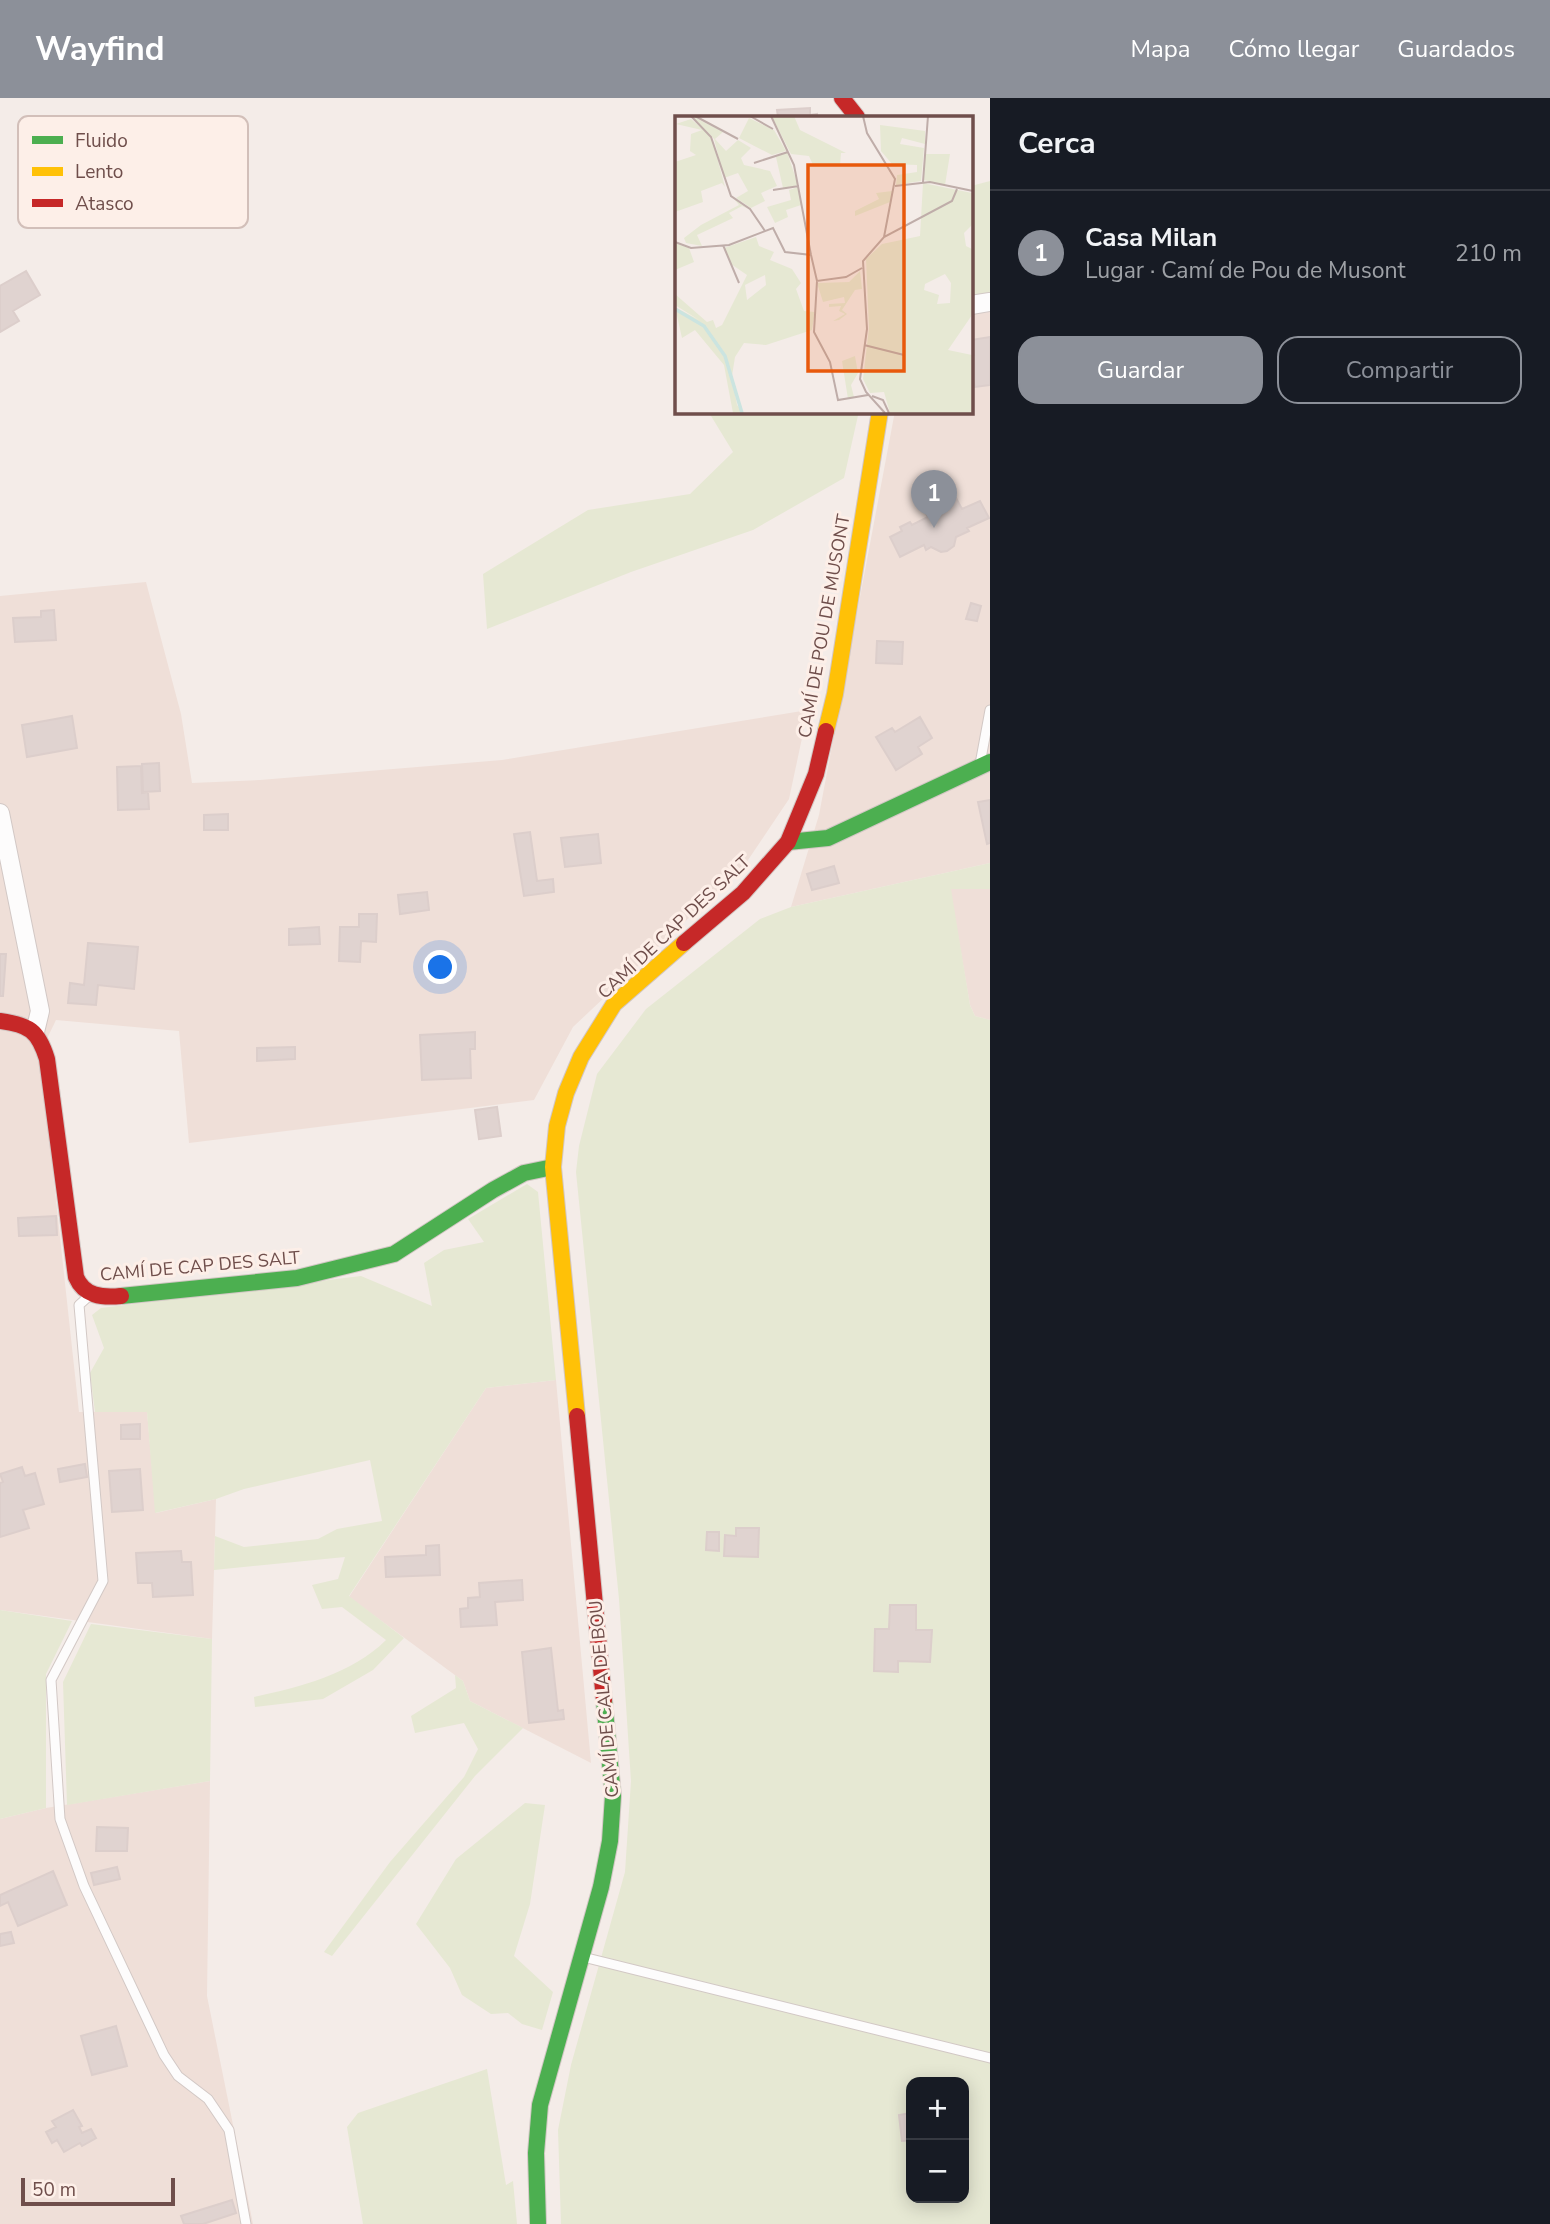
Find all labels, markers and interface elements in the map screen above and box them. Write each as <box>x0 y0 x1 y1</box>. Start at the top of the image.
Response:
text: Wayfind <box>35 27 165 72</box>
text: Mapa <box>1130 33 1190 65</box>
text: Cómo llegar <box>1228 33 1359 65</box>
text: Guardados <box>1397 33 1515 65</box>
legend <box>18 116 248 228</box>
inset map <box>675 116 972 413</box>
text: Cerca <box>1018 123 1096 164</box>
text: Fluido <box>75 128 128 154</box>
text: Lento <box>75 159 123 185</box>
text: Atasco <box>75 191 134 217</box>
text: Casa Milan <box>1085 220 1217 255</box>
text: 1 <box>1034 238 1048 269</box>
text: 210 m <box>1455 238 1522 269</box>
text: Lugar · Camí de Pou de Musont <box>1085 255 1406 286</box>
button: Guardar <box>1018 336 1263 404</box>
button: Compartir <box>1277 336 1522 404</box>
pin: 1 <box>911 470 957 528</box>
street label: CAMÍ DE POU DE MUSONT <box>792 512 856 740</box>
street label: CAMÍ DE CAP DES SALT <box>592 850 756 1004</box>
your location <box>423 950 457 984</box>
street label: CAMÍ DE CAP DES SALT <box>99 1245 301 1287</box>
street label: CAMÍ DE CALA DE BOU <box>583 1600 625 1798</box>
map controls <box>906 2077 969 2203</box>
button: + <box>906 2077 969 2140</box>
button: − <box>906 2140 969 2203</box>
scale bar <box>21 2175 175 2207</box>
text: 50 m <box>32 2177 76 2203</box>

